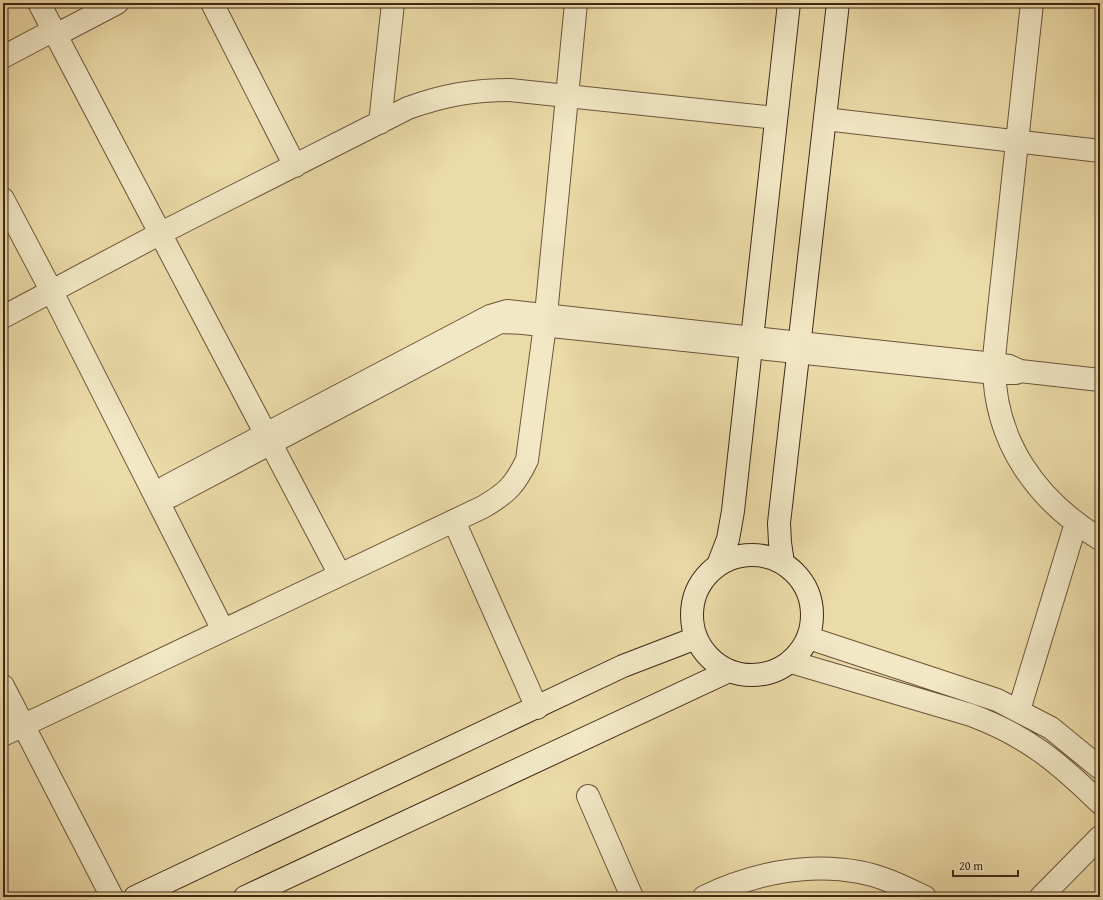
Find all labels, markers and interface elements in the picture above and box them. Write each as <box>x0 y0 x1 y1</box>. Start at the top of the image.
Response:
scale bar <box>953 852 1018 878</box>
text: 20 m <box>959 857 983 874</box>

